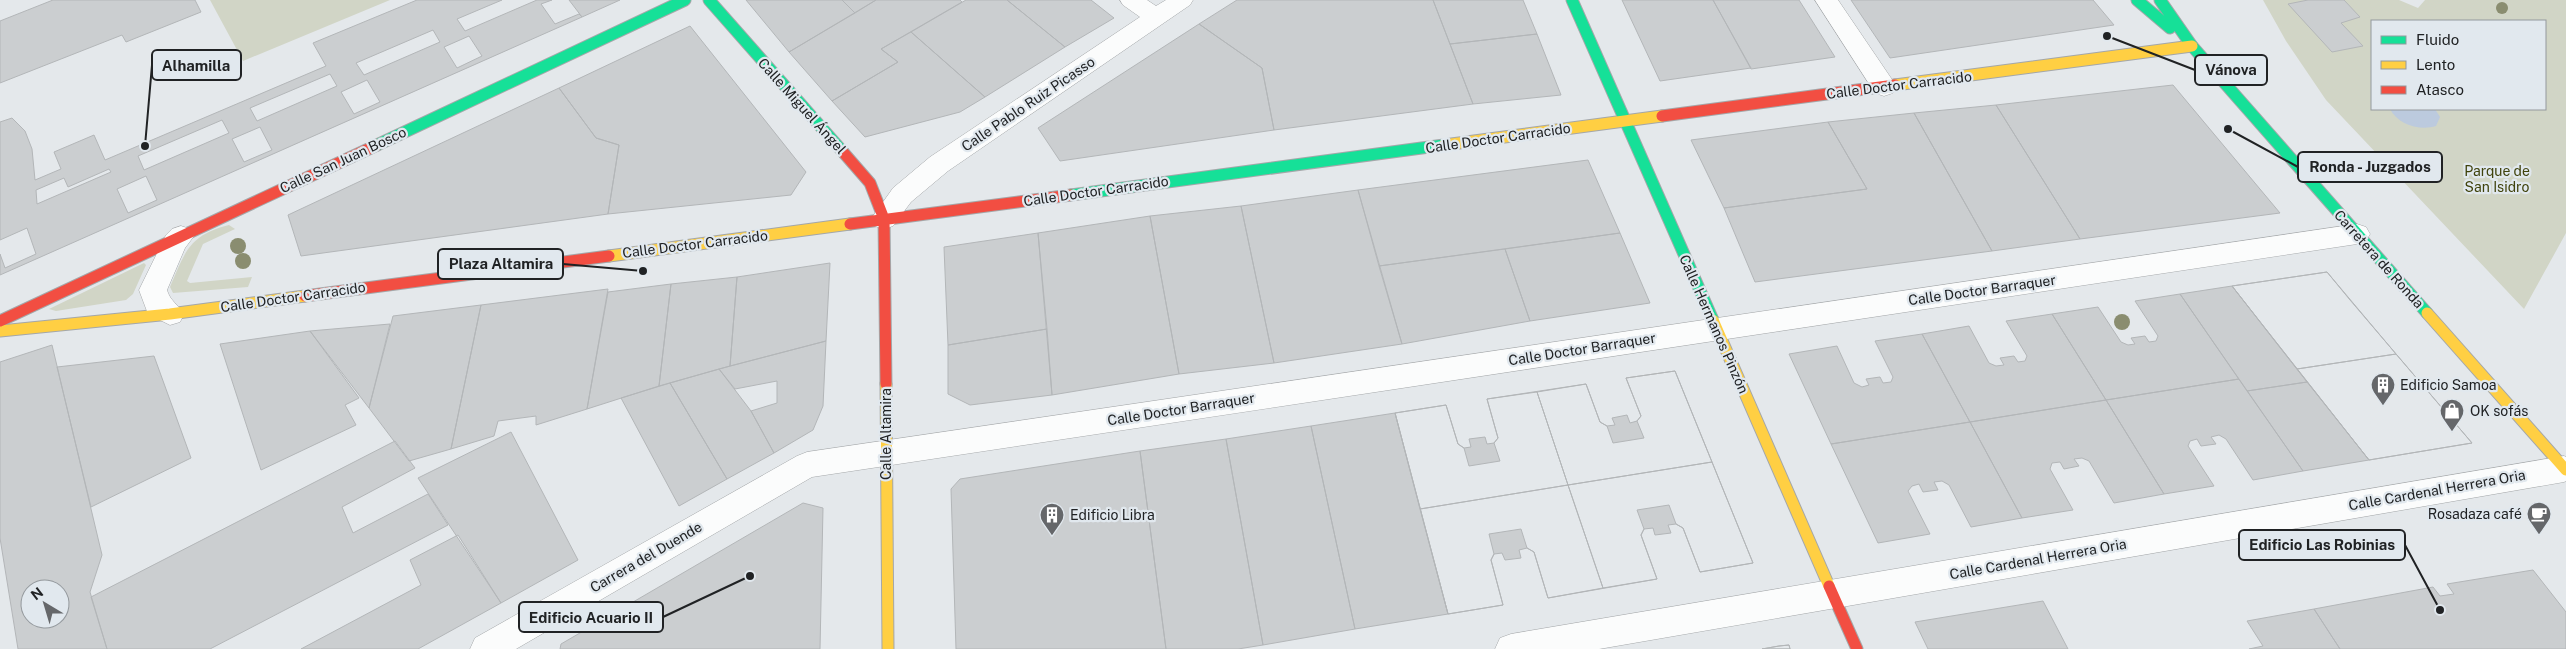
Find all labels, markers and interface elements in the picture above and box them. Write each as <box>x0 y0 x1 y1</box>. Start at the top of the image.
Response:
legend <box>2371 20 2546 110</box>
text: Fluido <box>2416 31 2459 48</box>
callout: Alhamilla <box>152 50 241 80</box>
street label: Calle Pablo Ruiz Picasso <box>958 53 1098 155</box>
street label: Calle Miguel Ángel <box>755 54 850 157</box>
callout: Vánova <box>2195 55 2267 85</box>
text: Lento <box>2416 56 2455 73</box>
text: Alhamilla <box>162 57 230 74</box>
text: Vánova <box>2205 61 2257 78</box>
street label: Calle Doctor Carracido <box>1825 68 1973 102</box>
text: Atasco <box>2416 81 2464 98</box>
street label: Calle Doctor Carracido <box>1424 120 1572 156</box>
street label: Calle San Juan Bosco <box>277 124 409 196</box>
callout: Ronda - Juzgados <box>2298 152 2442 182</box>
text: Ronda - Juzgados <box>2309 158 2431 175</box>
park label: Parque de San Isidro <box>2464 163 2530 195</box>
street label: Calle Doctor Carracido <box>1022 173 1170 209</box>
street label: Carretera de Ronda <box>2331 207 2427 311</box>
street label: Calle Doctor Carracido <box>621 227 769 261</box>
callout: Plaza Altamira <box>438 249 563 279</box>
street label: Calle Hermanos Pinzón <box>1676 252 1752 396</box>
text: Plaza Altamira <box>449 255 553 272</box>
street label: Calle Doctor Barraquer <box>1907 272 2057 308</box>
street label: Calle Doctor Carracido <box>219 279 367 315</box>
street label: Calle Doctor Barraquer <box>1507 329 1657 369</box>
building icon: Edificio Samoa <box>2370 372 2396 406</box>
place label: Edificio Samoa <box>2400 377 2496 393</box>
street label: Calle Altamira <box>878 388 894 480</box>
street label: Calle Doctor Barraquer <box>1106 389 1256 429</box>
shop icon: OK sofás <box>2439 398 2465 432</box>
place label: OK sofás <box>2470 403 2528 419</box>
street label: Calle Cardenal Herrera Oria <box>2347 467 2527 513</box>
cafe icon: Rosadaza café <box>2526 501 2552 535</box>
building icon: Edificio Libra <box>1039 502 1065 536</box>
place label: Rosadaza café <box>2428 506 2522 522</box>
place label: Edificio Libra <box>1070 507 1155 523</box>
street label: Carrera del Duende <box>587 518 705 596</box>
callout: Edificio Las Robinias <box>2239 530 2405 560</box>
street label: Calle Cardenal Herrera Oria <box>1948 536 2128 582</box>
text: Edificio Las Robinias <box>2249 536 2395 553</box>
north arrow <box>20 579 70 629</box>
text: N <box>28 584 46 603</box>
callout: Edificio Acuario II <box>519 602 663 632</box>
text: Edificio Acuario II <box>529 609 653 626</box>

